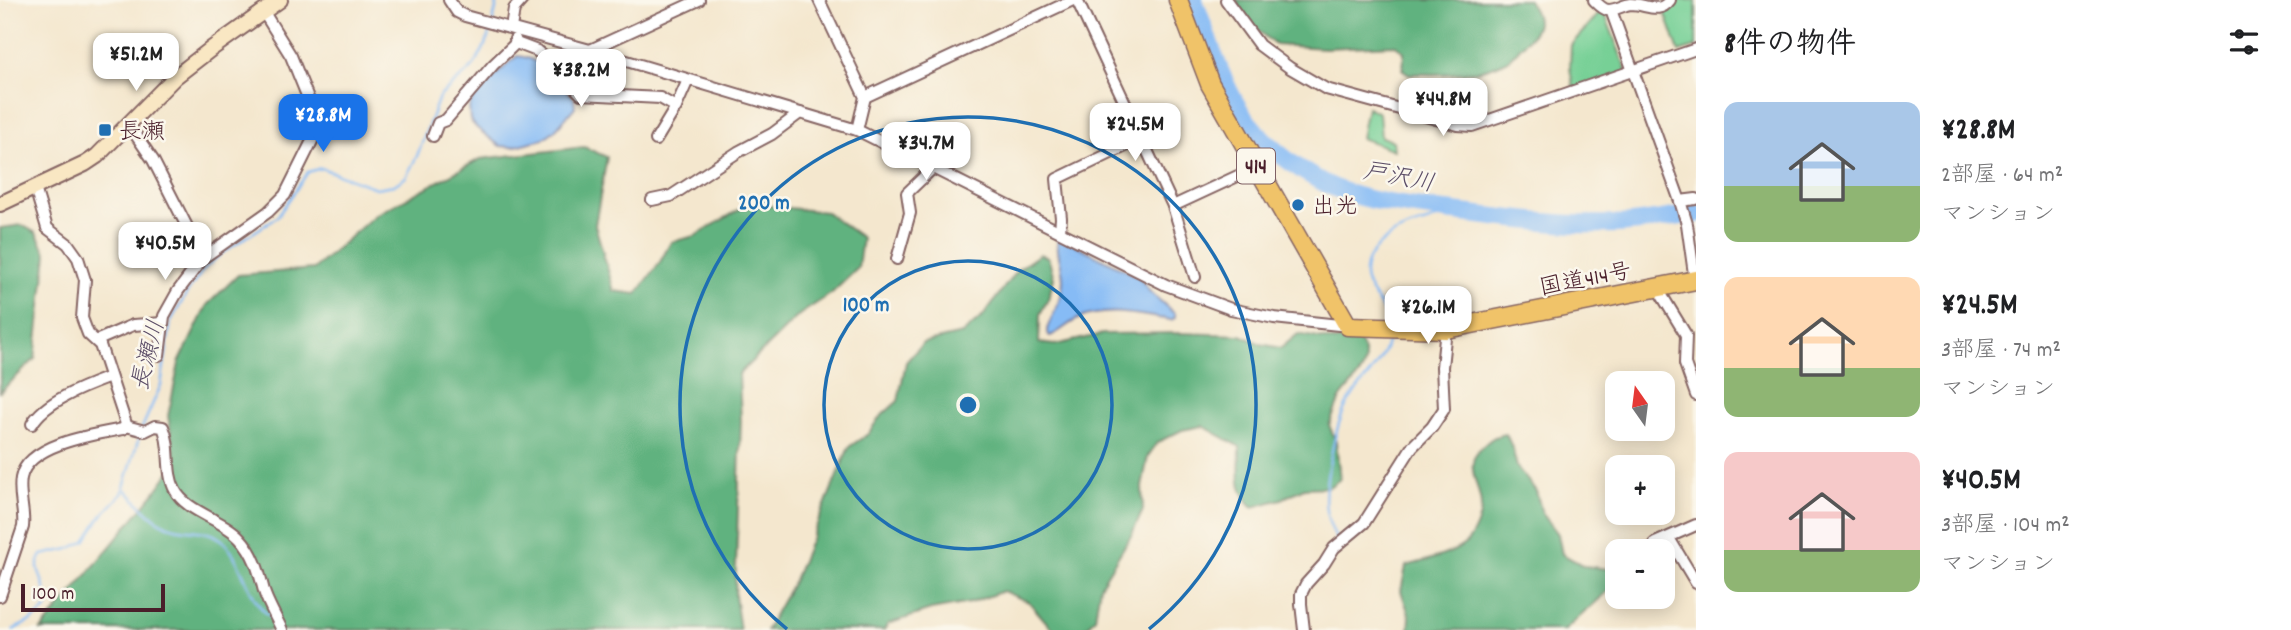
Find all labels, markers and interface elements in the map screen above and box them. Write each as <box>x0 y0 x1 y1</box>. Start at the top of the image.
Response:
icon: filters <box>2225 23 2263 61</box>
text: 8件の物件 <box>1724 25 1856 68</box>
pin: ¥51.2M <box>79 34 193 93</box>
text: ¥51.2M <box>109 39 163 72</box>
pin: ¥38.2M <box>524 50 638 109</box>
text: ¥38.2M <box>552 55 610 88</box>
pin: ¥44.8M <box>1386 78 1500 138</box>
text: ¥44.8M <box>1415 84 1471 117</box>
pin: ¥28.8M <box>266 94 380 154</box>
text: ¥28.8M <box>295 100 351 133</box>
pin: ¥24.5M <box>1078 104 1192 163</box>
text: ¥24.5M <box>1106 109 1164 142</box>
text: ¥28.8M <box>1941 111 2015 154</box>
place label: 長瀬 <box>119 117 165 150</box>
marker: 長瀬 <box>97 122 113 138</box>
pin: ¥34.7M <box>869 122 983 182</box>
text: ¥34.7M <box>898 128 955 161</box>
icon: home <box>1780 130 1864 214</box>
road number: 414 <box>1237 148 1275 184</box>
water label: 戸沢川 <box>1360 155 1437 203</box>
text: 2部屋 · 64 m² <box>1941 160 2063 193</box>
text: 200 m <box>738 190 790 220</box>
place label: 出光 <box>1312 192 1358 225</box>
marker: 出光 <box>1290 197 1306 213</box>
text: マンション <box>1941 199 2055 232</box>
pin: ¥40.5M <box>108 222 222 282</box>
text: ¥40.5M <box>134 228 196 261</box>
street label: 国道414号 <box>1537 256 1635 307</box>
pin: ¥26.1M <box>1371 286 1485 346</box>
text: ¥24.5M <box>1941 286 2018 329</box>
text: 100 m <box>843 292 889 322</box>
text: ¥26.1M <box>1401 292 1455 325</box>
icon: home <box>1780 305 1864 389</box>
water label: 長瀬川 <box>125 317 175 395</box>
text: 3部屋 · 74 m² <box>1941 335 2061 368</box>
north arrow <box>1605 371 1675 441</box>
map controls <box>1605 371 1675 609</box>
text: マンション <box>1941 374 2055 407</box>
centre of rings <box>956 393 980 417</box>
button: + <box>1605 455 1675 525</box>
text: ¥40.5M <box>1941 461 2021 504</box>
icon: home <box>1780 480 1864 564</box>
text: 3部屋 · 104 m² <box>1941 510 2070 543</box>
button: − <box>1605 539 1675 609</box>
text: マンション <box>1941 549 2055 582</box>
scale bar <box>21 581 164 613</box>
text: 100 m <box>32 582 74 609</box>

